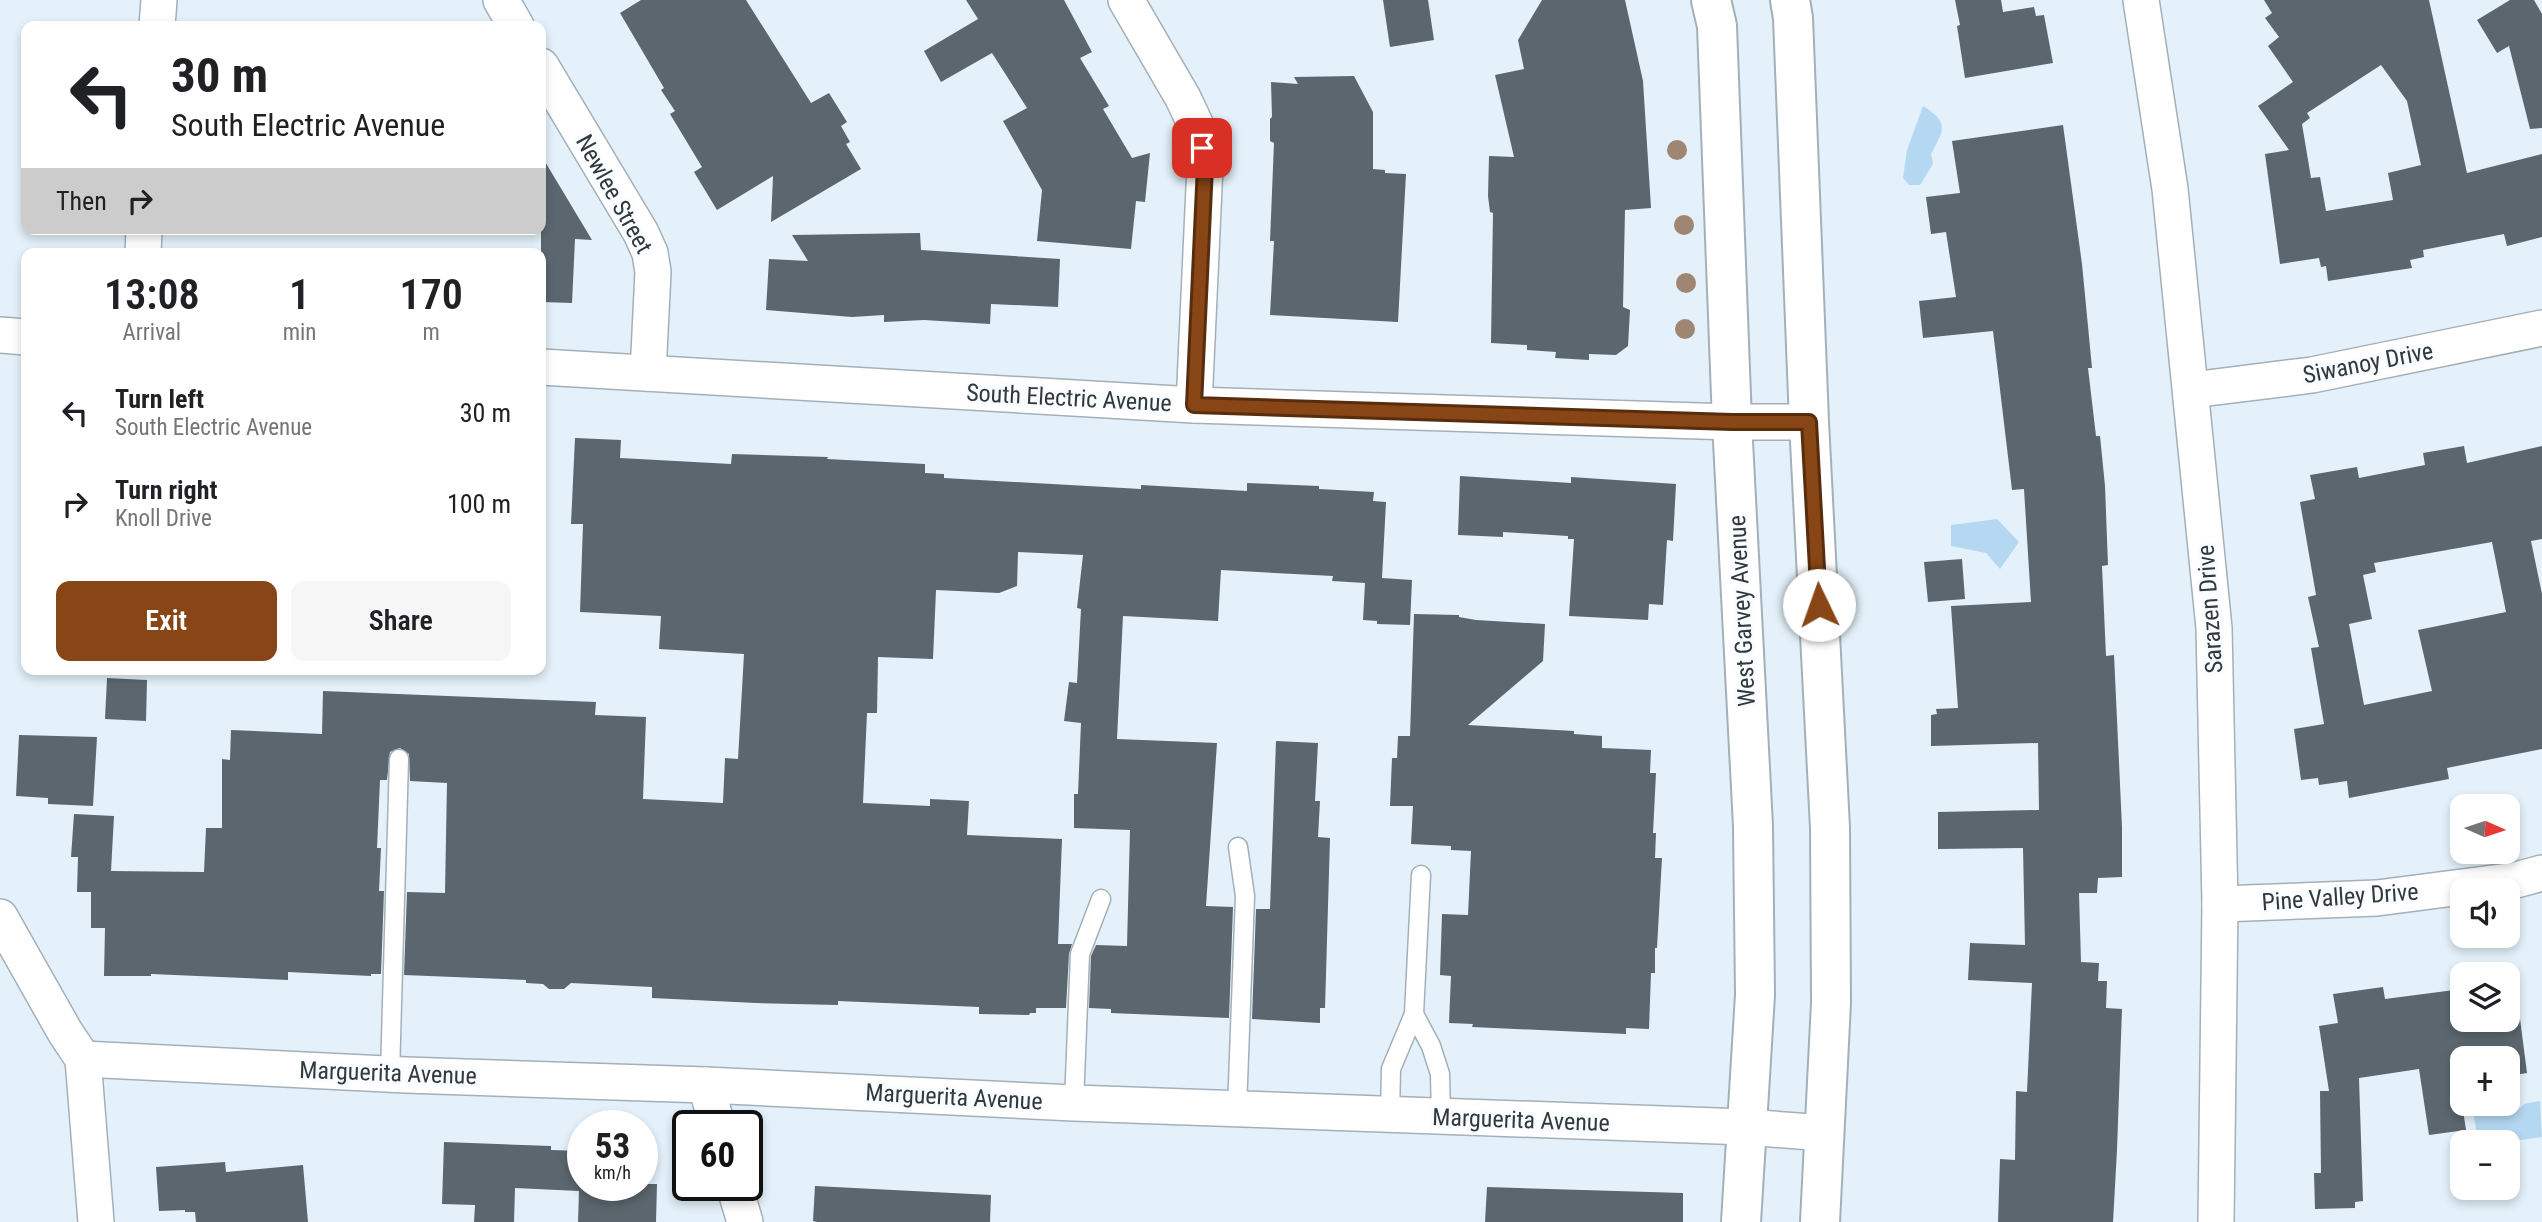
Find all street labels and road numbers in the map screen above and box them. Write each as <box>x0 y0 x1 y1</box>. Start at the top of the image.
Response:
street label: Newlee Street <box>570 130 658 258</box>
street label: Siwanoy Drive <box>2301 337 2435 389</box>
street label: South Electric Avenue <box>966 379 1172 417</box>
street label: West Garvey Avenue <box>1723 515 1761 707</box>
street label: Sarazen Drive <box>2192 544 2228 674</box>
street label: Pine Valley Drive <box>2261 878 2419 916</box>
street label: Marguerita Avenue <box>299 1056 477 1090</box>
street label: Marguerita Avenue <box>865 1078 1043 1116</box>
street label: Marguerita Avenue <box>1432 1103 1610 1137</box>

